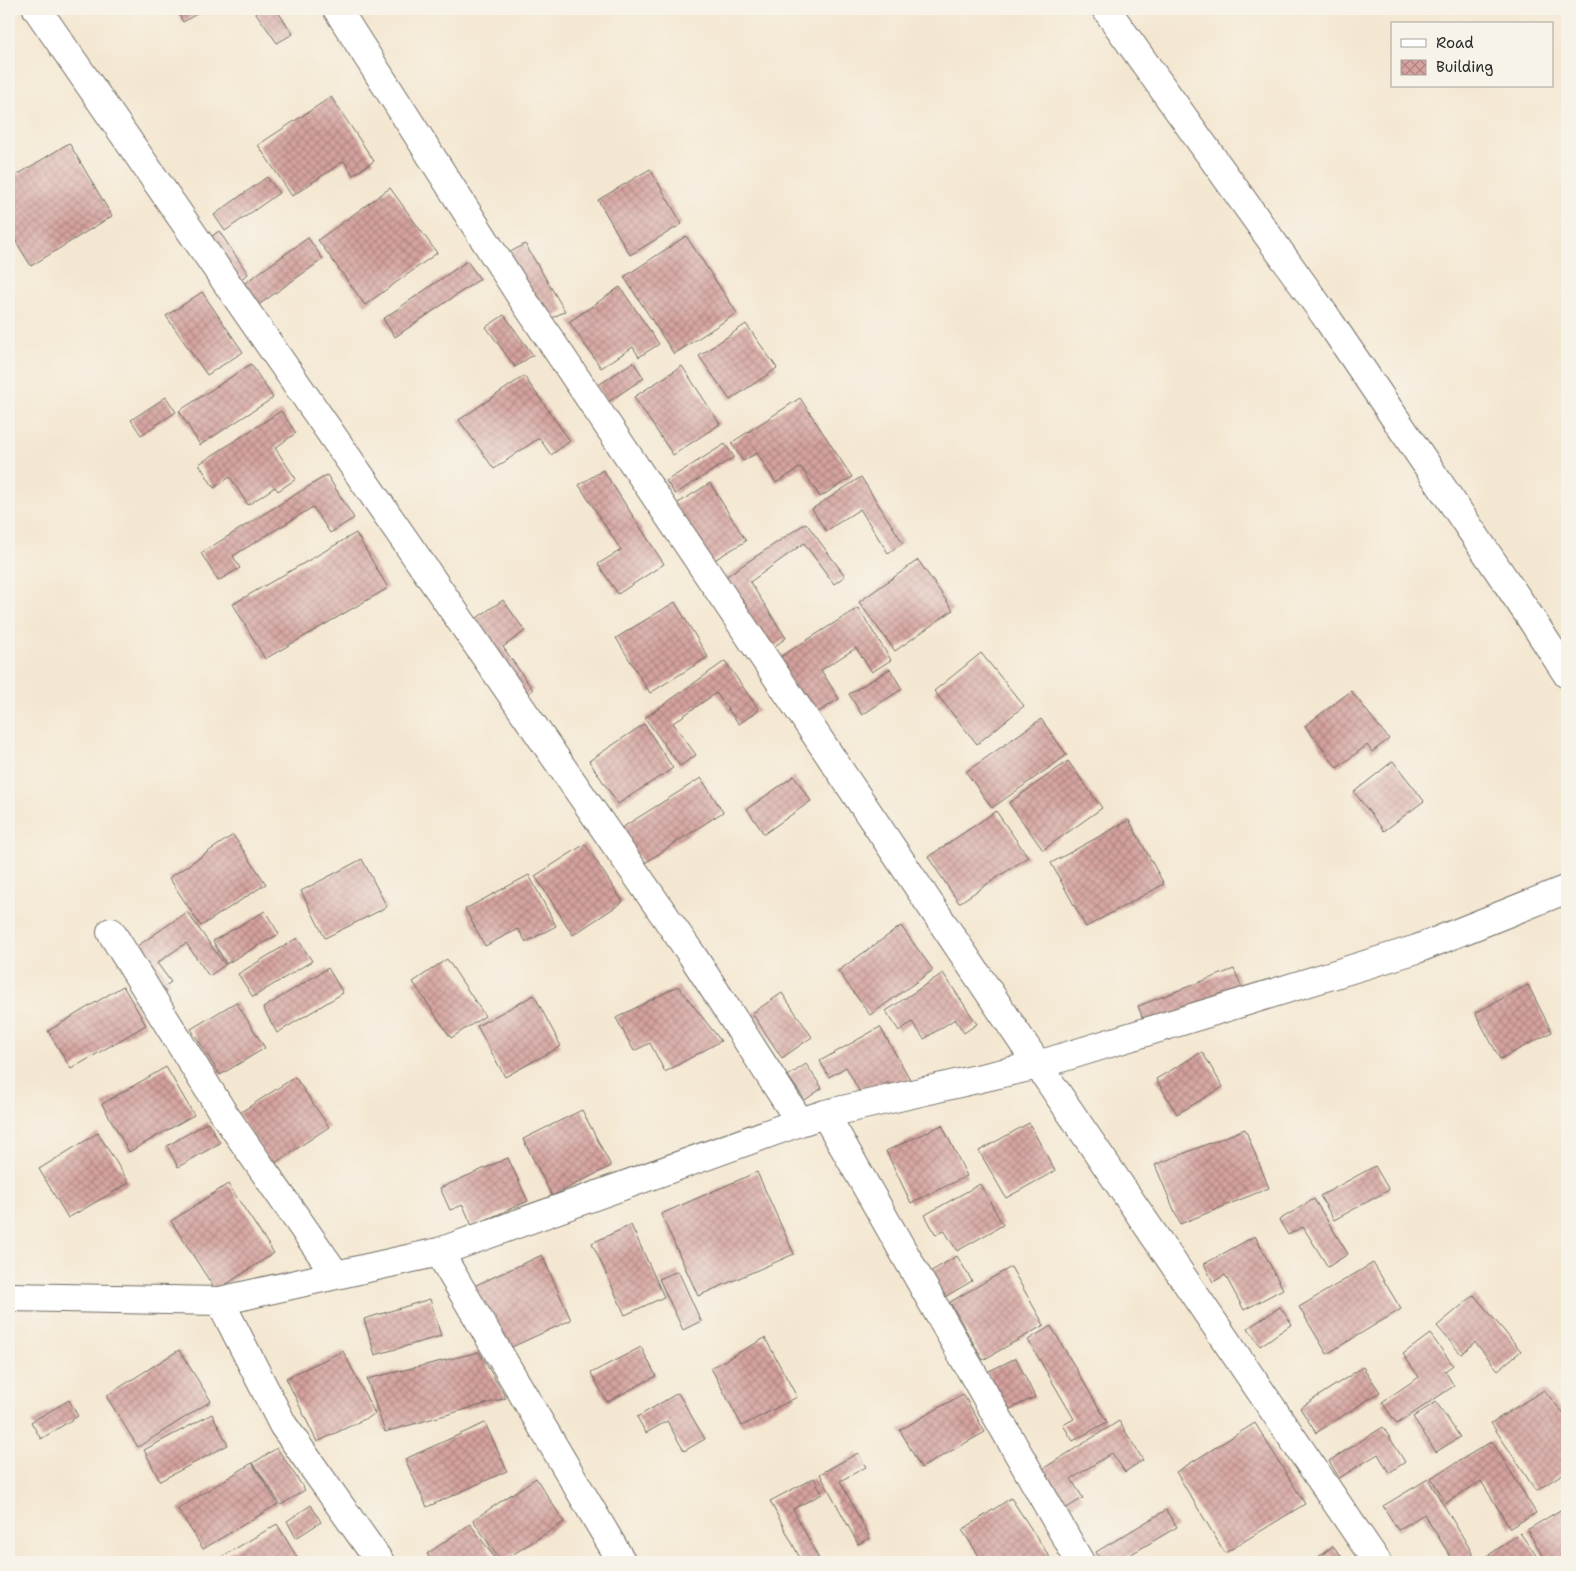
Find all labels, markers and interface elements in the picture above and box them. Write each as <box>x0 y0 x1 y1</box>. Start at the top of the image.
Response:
legend <box>1391 22 1554 88</box>
text: Road <box>1436 33 1474 53</box>
text: Building <box>1436 57 1493 77</box>

